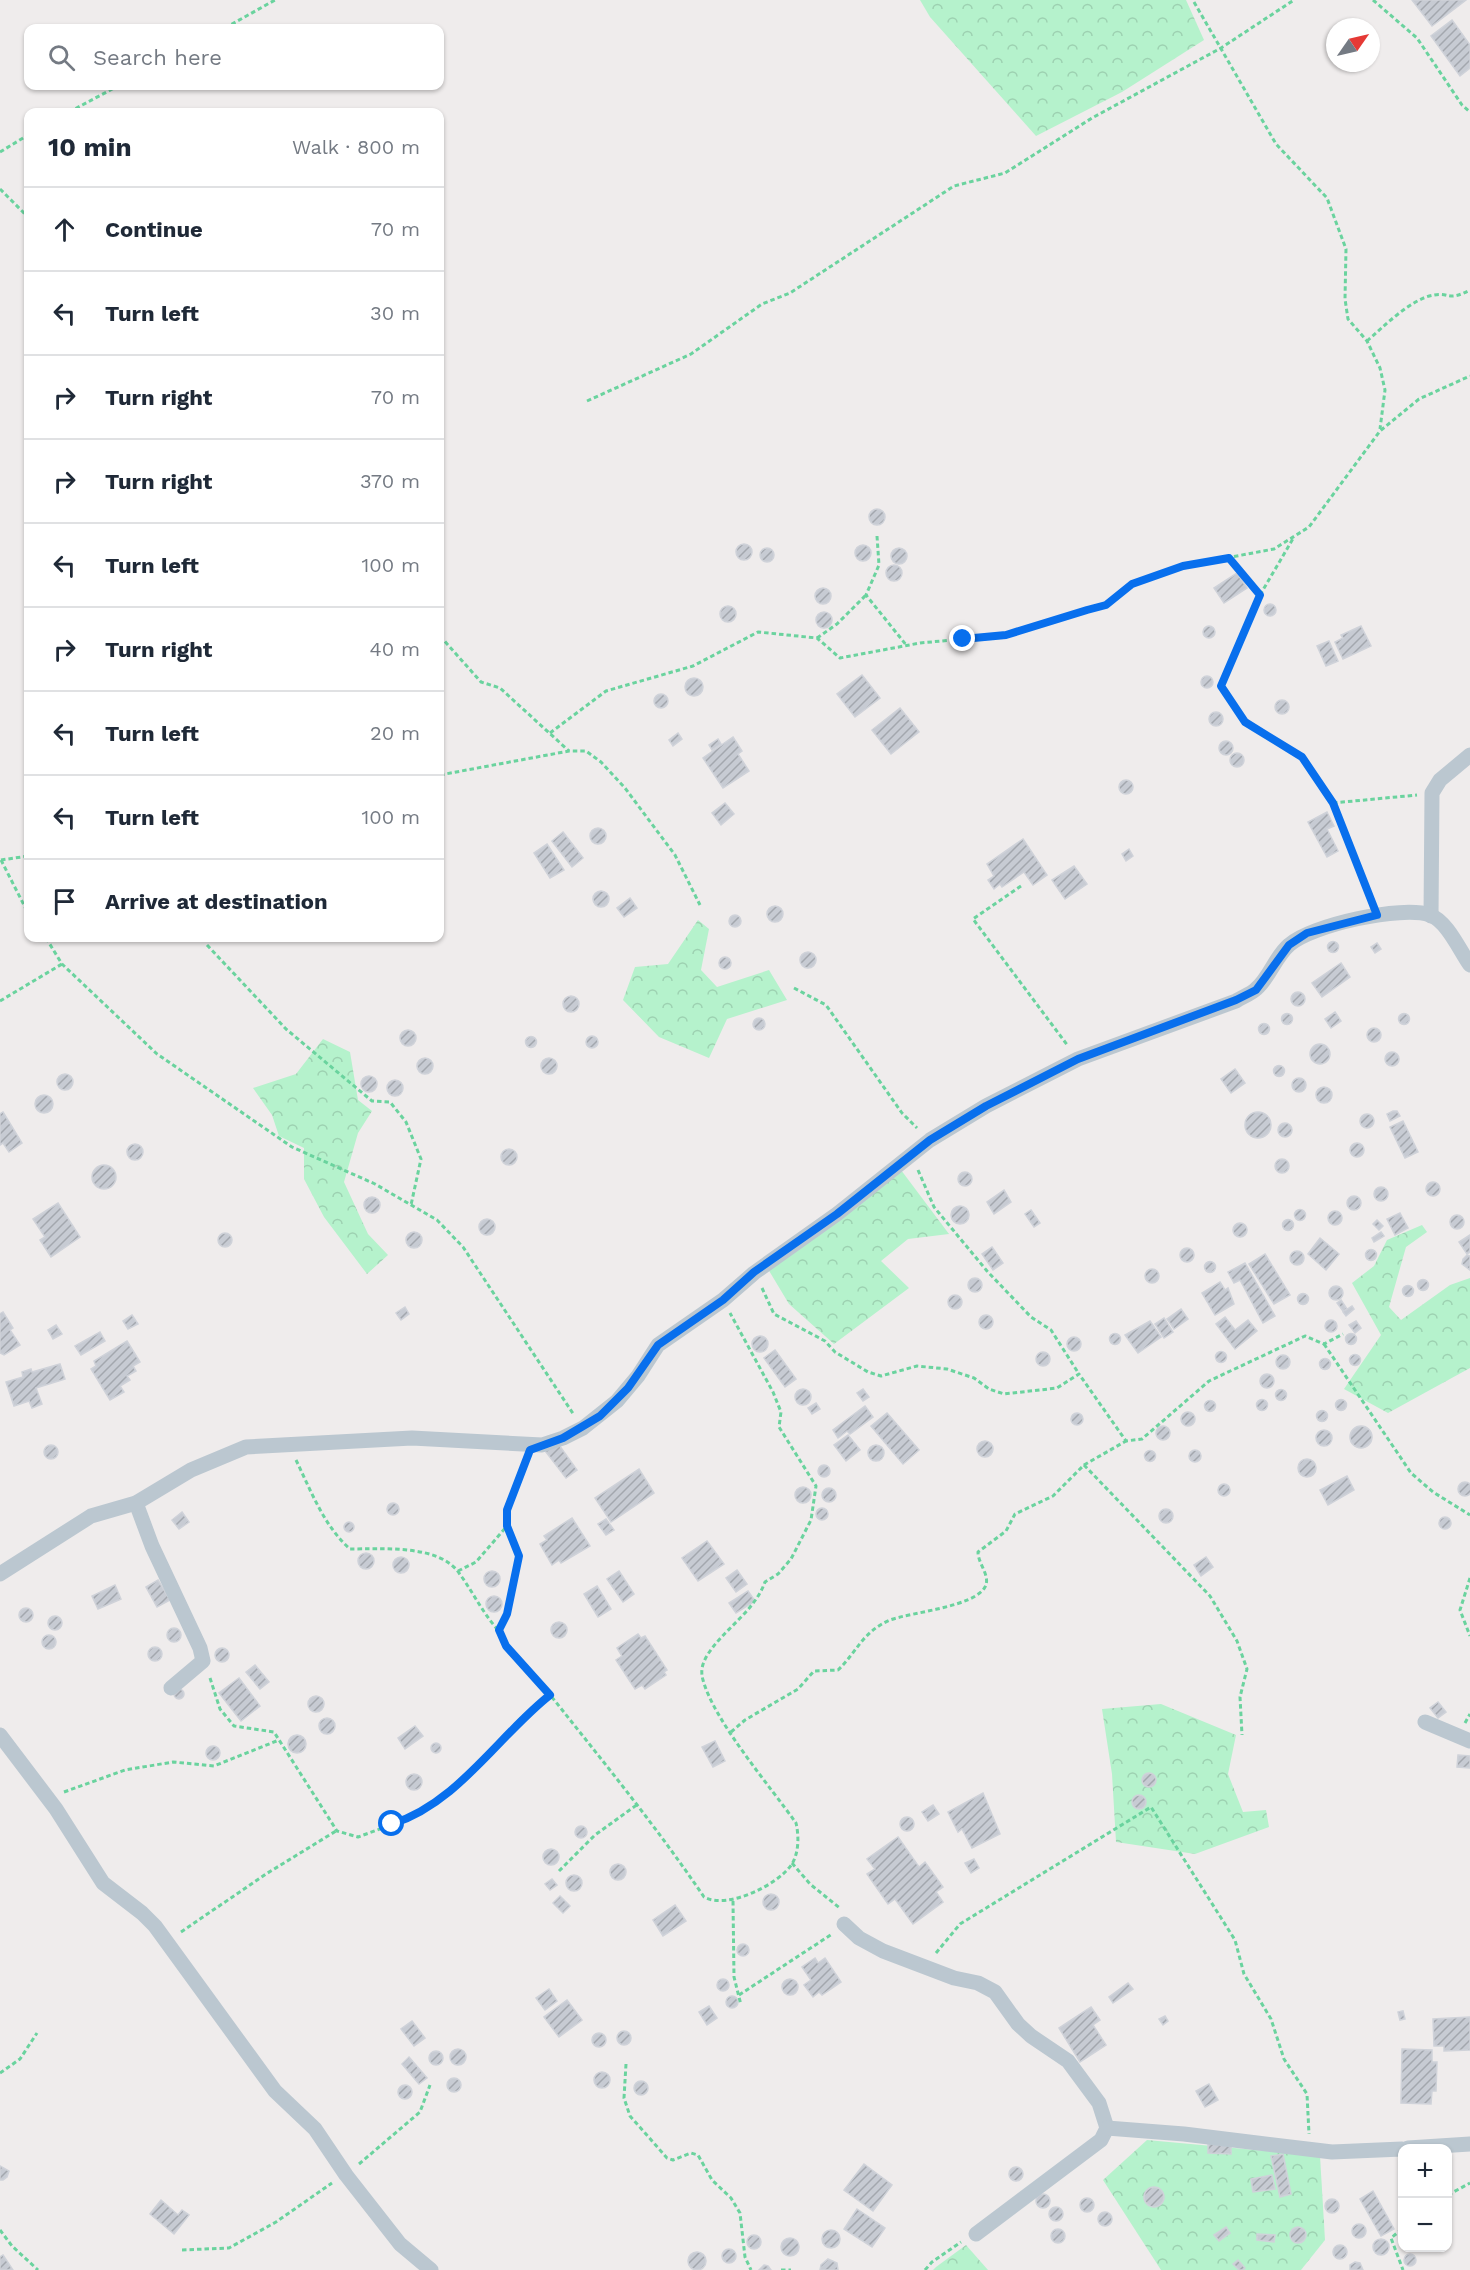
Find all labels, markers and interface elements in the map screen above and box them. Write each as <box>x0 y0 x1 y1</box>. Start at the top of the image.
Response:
north arrow <box>1326 18 1380 72</box>
search box <box>24 24 444 90</box>
icon: search <box>45 41 78 74</box>
text: Search here <box>93 45 222 70</box>
text: 10 min <box>48 132 132 162</box>
text: Walk · 800 m <box>292 135 420 159</box>
icon: ahead <box>48 213 81 246</box>
text: Continue <box>105 217 203 242</box>
text: 70 m <box>371 217 420 241</box>
icon: left <box>48 297 81 330</box>
text: Turn left <box>105 301 199 326</box>
text: 30 m <box>370 301 420 325</box>
icon: right <box>48 381 81 414</box>
text: Turn right <box>105 385 212 410</box>
text: 70 m <box>371 385 420 409</box>
icon: right <box>48 465 81 498</box>
text: Turn right <box>105 469 212 494</box>
text: 370 m <box>360 469 420 493</box>
icon: left <box>48 549 81 582</box>
text: Turn left <box>105 553 199 578</box>
text: 100 m <box>361 553 420 577</box>
route end <box>949 625 975 651</box>
icon: right <box>48 633 81 666</box>
text: Turn right <box>105 637 212 662</box>
text: 40 m <box>369 637 420 661</box>
icon: left <box>48 717 81 750</box>
text: Turn left <box>105 721 199 746</box>
text: 20 m <box>370 721 420 745</box>
icon: left <box>48 801 81 834</box>
text: Turn left <box>105 805 199 830</box>
text: 100 m <box>361 805 420 829</box>
icon: arrive <box>48 885 81 918</box>
text: Arrive at destination <box>105 889 328 914</box>
route start <box>378 1810 404 1836</box>
map controls <box>1398 2144 1452 2252</box>
button: + <box>1398 2144 1452 2198</box>
button: − <box>1398 2198 1452 2252</box>

